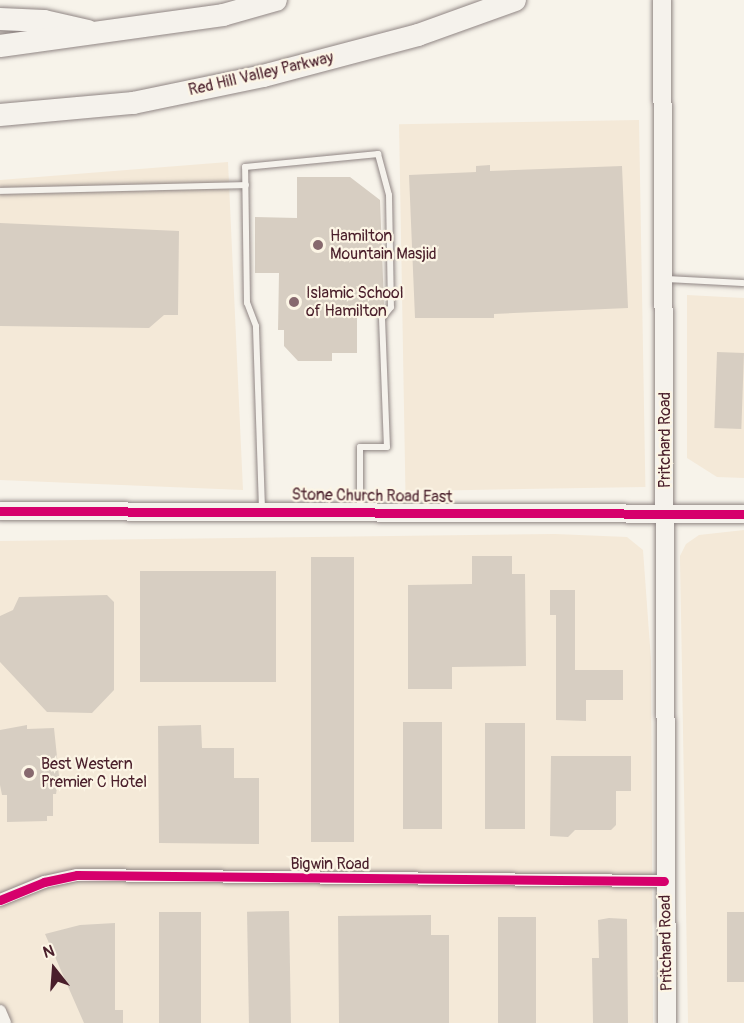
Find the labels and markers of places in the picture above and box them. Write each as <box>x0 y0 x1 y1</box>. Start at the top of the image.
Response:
place label: Hamilton Mountain Masjid <box>330 226 437 264</box>
marker: Hamilton Mountain Masjid <box>311 238 325 252</box>
place label: Islamic School of Hamilton <box>306 283 404 321</box>
marker: Islamic School of Hamilton <box>287 295 301 309</box>
place label: Best Western Premier C Hotel <box>41 754 147 792</box>
marker: Best Western Premier C Hotel <box>22 766 36 780</box>

